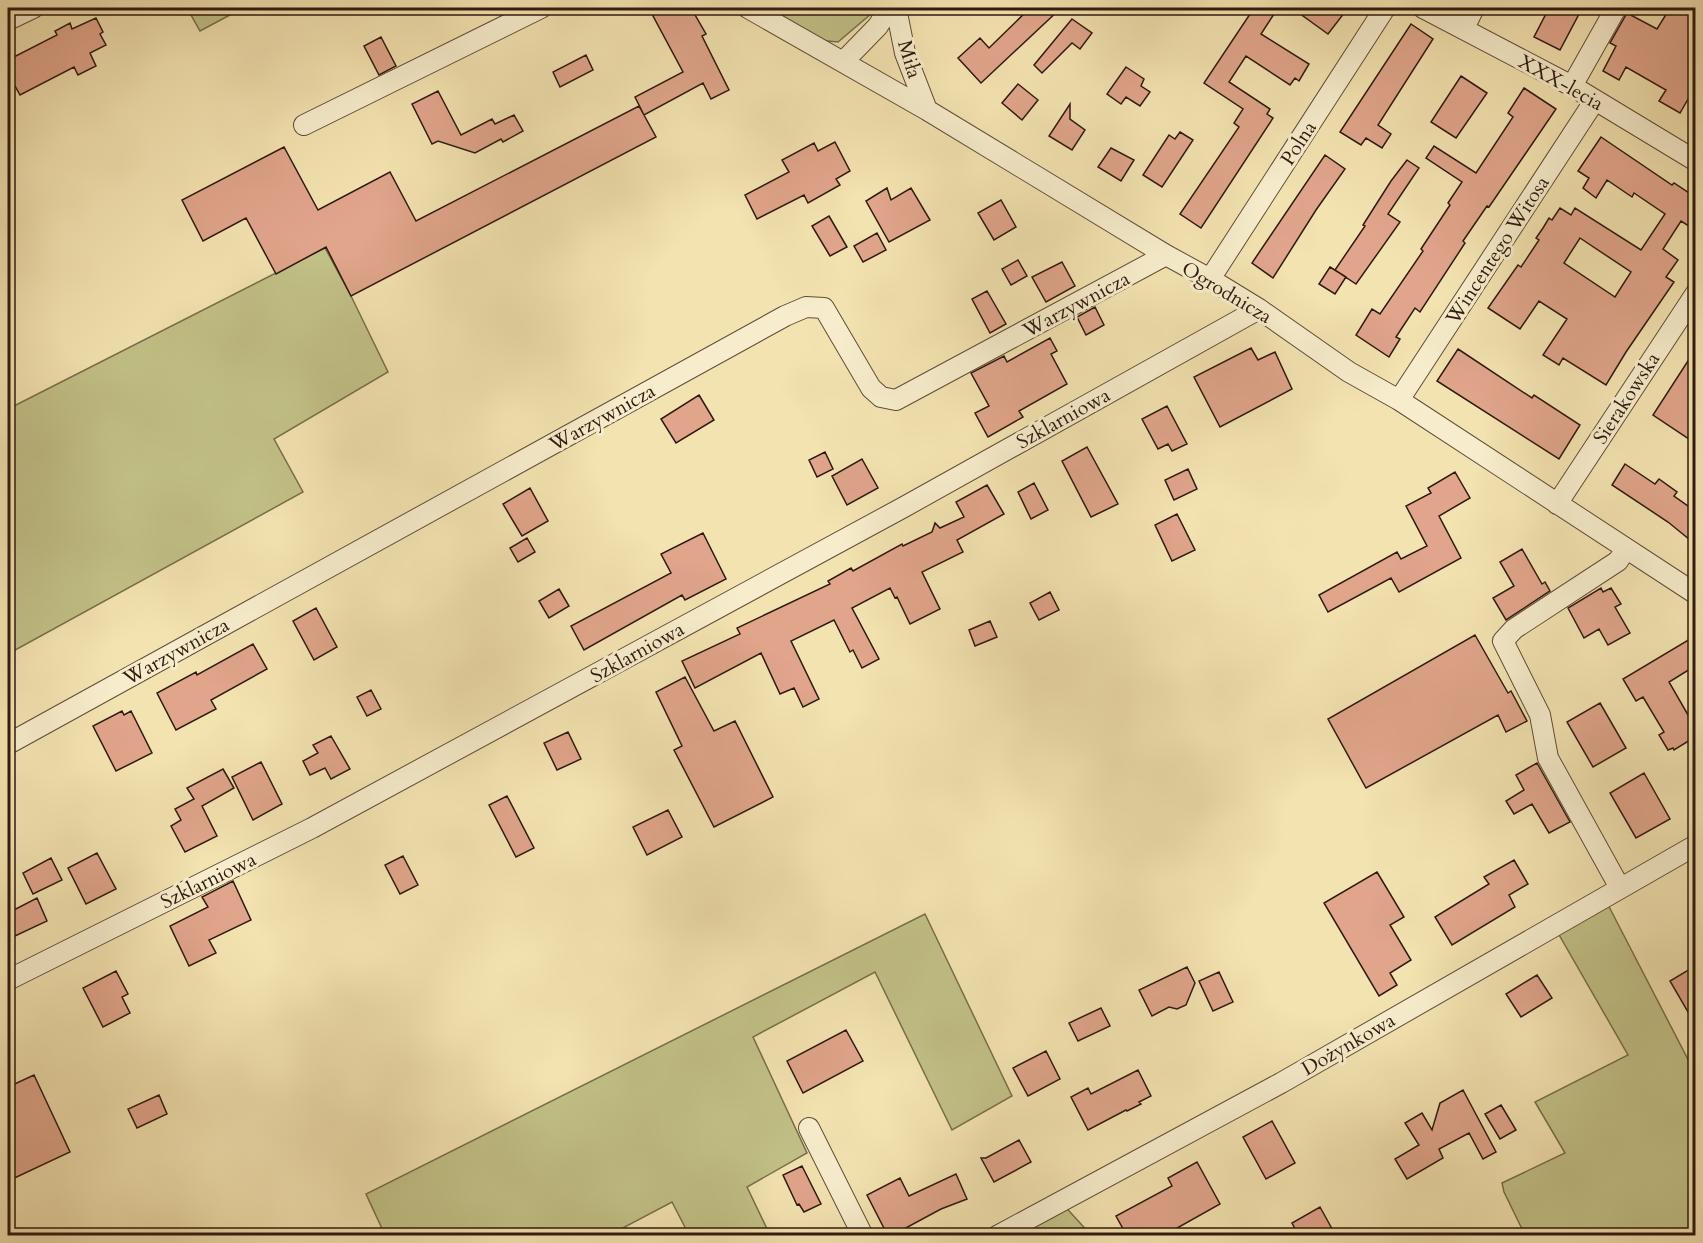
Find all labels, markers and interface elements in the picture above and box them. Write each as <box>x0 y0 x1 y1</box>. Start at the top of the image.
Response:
street label: Miła <box>891 37 928 82</box>
street label: XXX-lecia <box>1513 48 1609 117</box>
street label: Polna <box>1274 116 1323 171</box>
street label: Wincentego Witosa <box>1439 171 1556 330</box>
street label: Ogrodnicza <box>1177 255 1277 330</box>
street label: Warzywnicza <box>1017 265 1135 344</box>
street label: Sierakowska <box>1587 347 1666 449</box>
street label: Warzywnicza <box>544 377 660 458</box>
street label: Szklarniowa <box>1012 381 1115 455</box>
street label: Warzywnicza <box>118 611 234 692</box>
street label: Szklarniowa <box>586 615 689 689</box>
street label: Szklarniowa <box>156 846 261 915</box>
street label: Dożynkowa <box>1296 1007 1400 1082</box>

